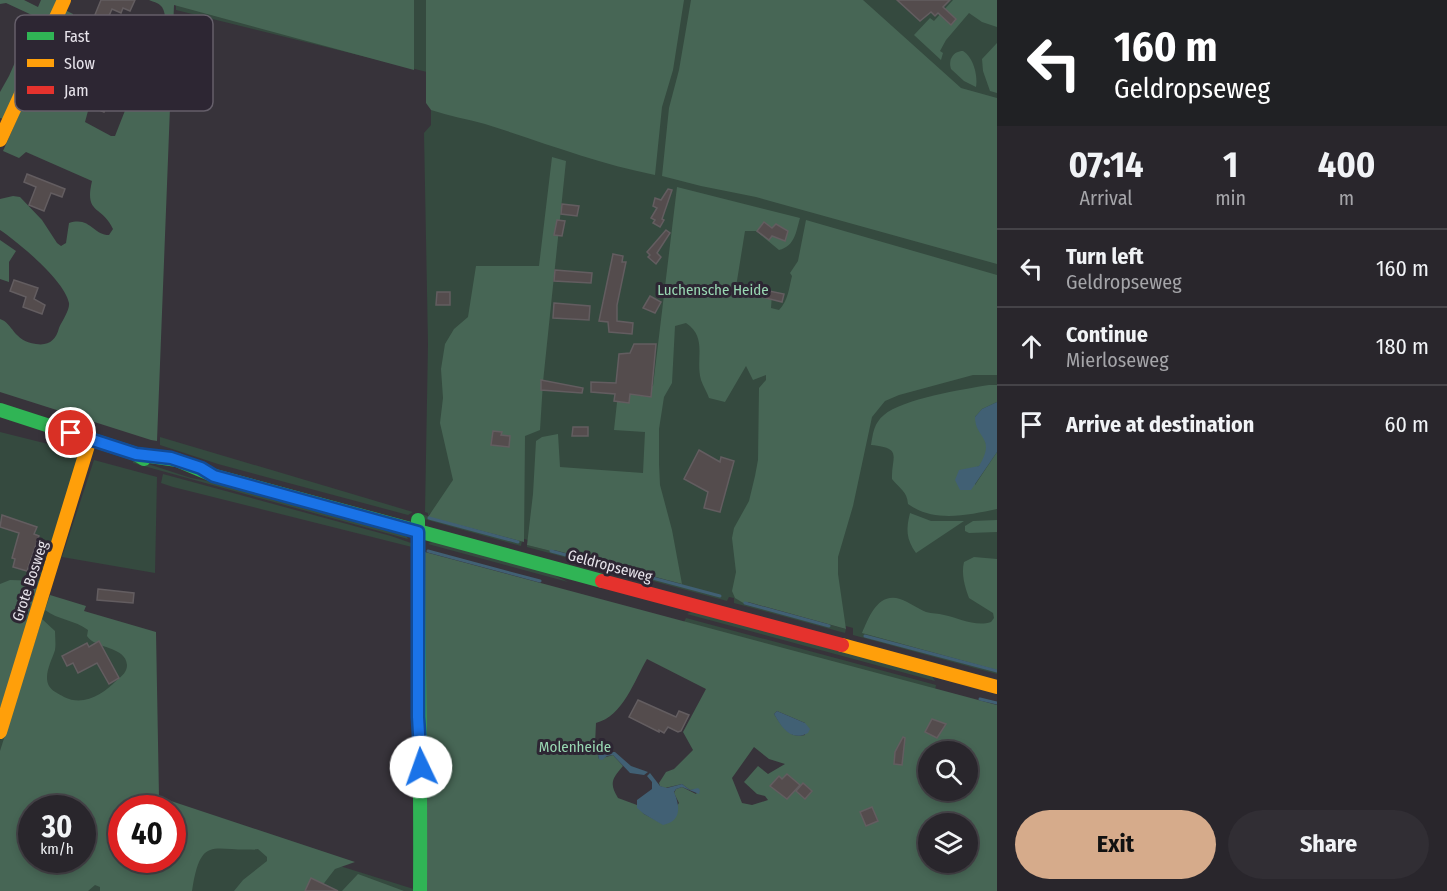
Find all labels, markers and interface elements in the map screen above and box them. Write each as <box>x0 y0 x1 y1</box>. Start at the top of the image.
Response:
legend <box>15 15 213 111</box>
text: 160 m <box>1114 22 1217 72</box>
icon: left <box>1015 24 1093 102</box>
text: Fast <box>64 27 91 46</box>
text: Slow <box>64 54 95 73</box>
text: Geldropseweg <box>1114 73 1270 105</box>
text: Jam <box>64 81 89 100</box>
text: 07:14 <box>1069 143 1144 187</box>
text: 1 <box>1223 143 1238 187</box>
text: 400 <box>1318 143 1375 187</box>
text: Arrival <box>1080 186 1133 210</box>
text: min <box>1215 186 1246 210</box>
text: m <box>1339 186 1354 210</box>
text: Turn left <box>1066 243 1144 270</box>
icon: left <box>1015 252 1048 285</box>
text: 160 m <box>1376 255 1429 282</box>
text: Geldropseweg <box>1066 270 1182 294</box>
park label: Luchensche Heide <box>657 281 769 299</box>
text: Continue <box>1066 321 1148 348</box>
icon: ahead <box>1015 330 1048 363</box>
text: 180 m <box>1376 333 1429 360</box>
text: Mierloseweg <box>1066 348 1169 372</box>
pin <box>45 407 96 458</box>
icon: arrive <box>1015 408 1048 441</box>
text: Arrive at destination <box>1066 411 1254 438</box>
text: 60 m <box>1385 411 1429 438</box>
icon: arrive <box>54 416 87 449</box>
street label: Grote Bosweg <box>9 538 51 624</box>
street label: Geldropseweg <box>566 546 654 586</box>
position arrow <box>389 735 453 799</box>
park label: Molenheide <box>539 738 611 756</box>
map controls <box>918 741 978 873</box>
button: search <box>918 741 978 801</box>
speed limit sign: 40 <box>108 795 186 873</box>
text: 30 <box>42 809 72 845</box>
button: Exit <box>1015 810 1216 879</box>
button: Share <box>1228 810 1429 879</box>
button: layers <box>918 813 978 873</box>
text: km/h <box>40 840 74 858</box>

